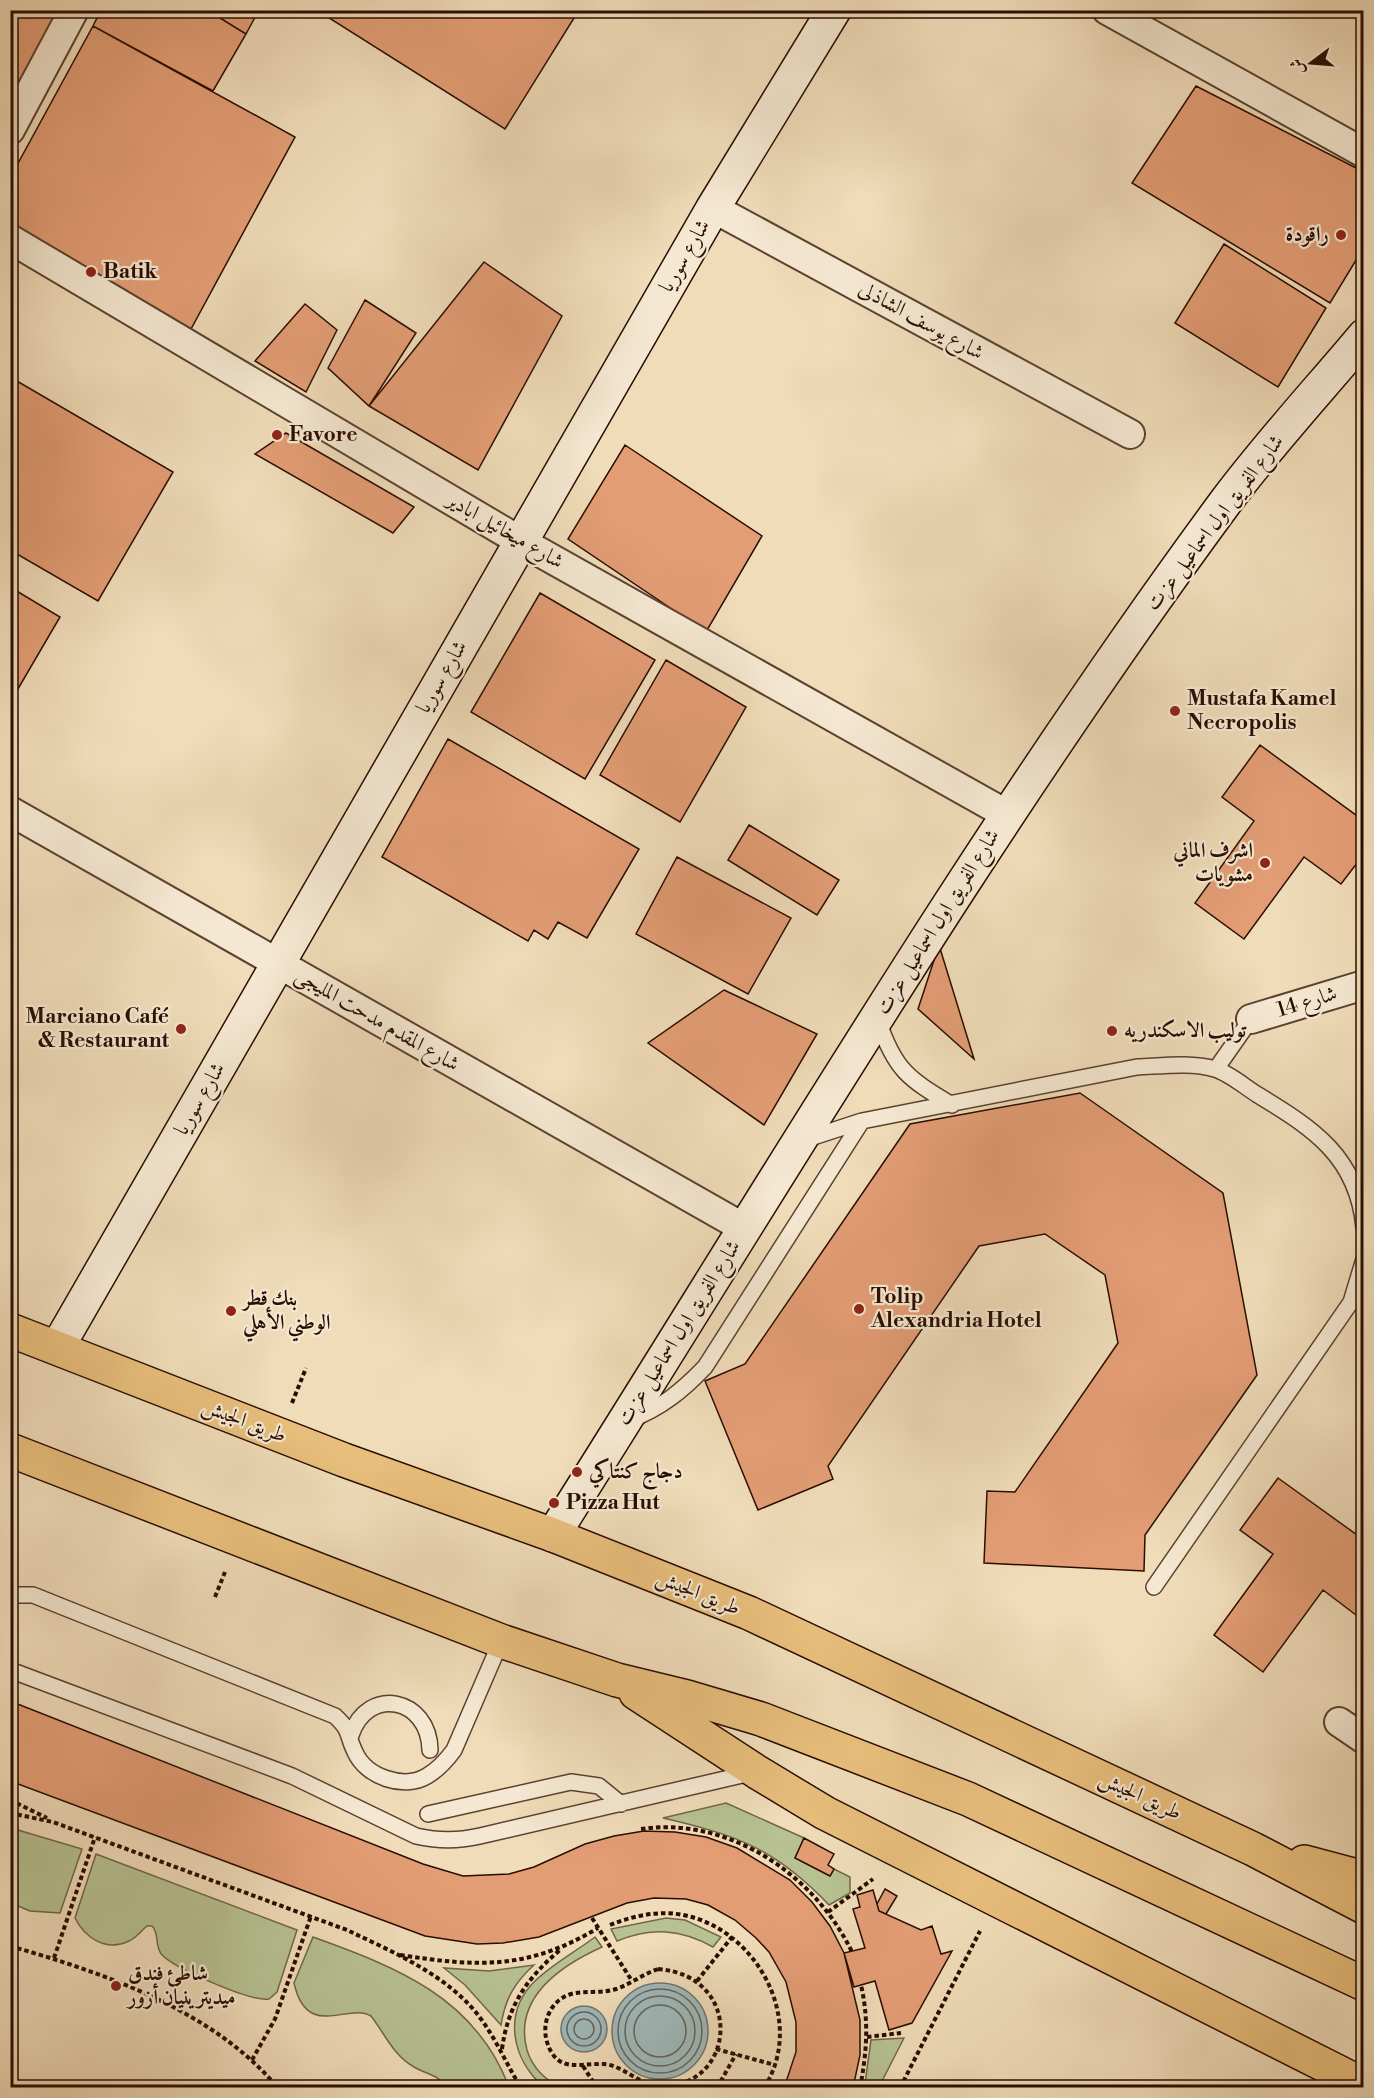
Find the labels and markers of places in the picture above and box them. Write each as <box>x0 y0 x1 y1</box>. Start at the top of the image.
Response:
place label: راقودة <box>1285 222 1329 248</box>
marker: راقودة <box>1334 228 1348 242</box>
place label: Batik <box>103 259 158 285</box>
marker: Batik <box>84 265 98 279</box>
place label: Favore <box>289 422 358 448</box>
marker: Favore <box>270 428 284 442</box>
place label: Mustafa Kamel Necropolis <box>1187 686 1336 736</box>
marker: Mustafa Kamel Necropolis <box>1168 704 1182 718</box>
place label: اشرف الماني مشويات <box>1172 838 1253 888</box>
marker: اشرف الماني مشويات <box>1258 856 1272 870</box>
place label: Marciano Café & Restaurant <box>26 1004 170 1054</box>
place label: توليب الاسكندريه <box>1124 1018 1247 1044</box>
marker: Marciano Café & Restaurant <box>174 1022 188 1036</box>
marker: توليب الاسكندريه <box>1105 1024 1119 1038</box>
place label: Tolip Alexandria Hotel <box>870 1284 1042 1334</box>
place label: بنك قطر الوطني الأهلي <box>241 1286 331 1342</box>
marker: Tolip Alexandria Hotel <box>852 1302 866 1316</box>
marker: بنك قطر الوطني الأهلي <box>224 1304 238 1318</box>
place label: دجاج كنتاكي <box>588 1458 683 1490</box>
marker: دجاج كنتاكي <box>570 1465 584 1479</box>
place label: Pizza Hut <box>566 1490 660 1516</box>
marker: Pizza Hut <box>547 1496 561 1510</box>
place label: شاطئ فندق ميديترينيان أزور <box>126 1961 236 2011</box>
marker: شاطئ فندق ميديترينيان أزور <box>109 1979 123 1993</box>

